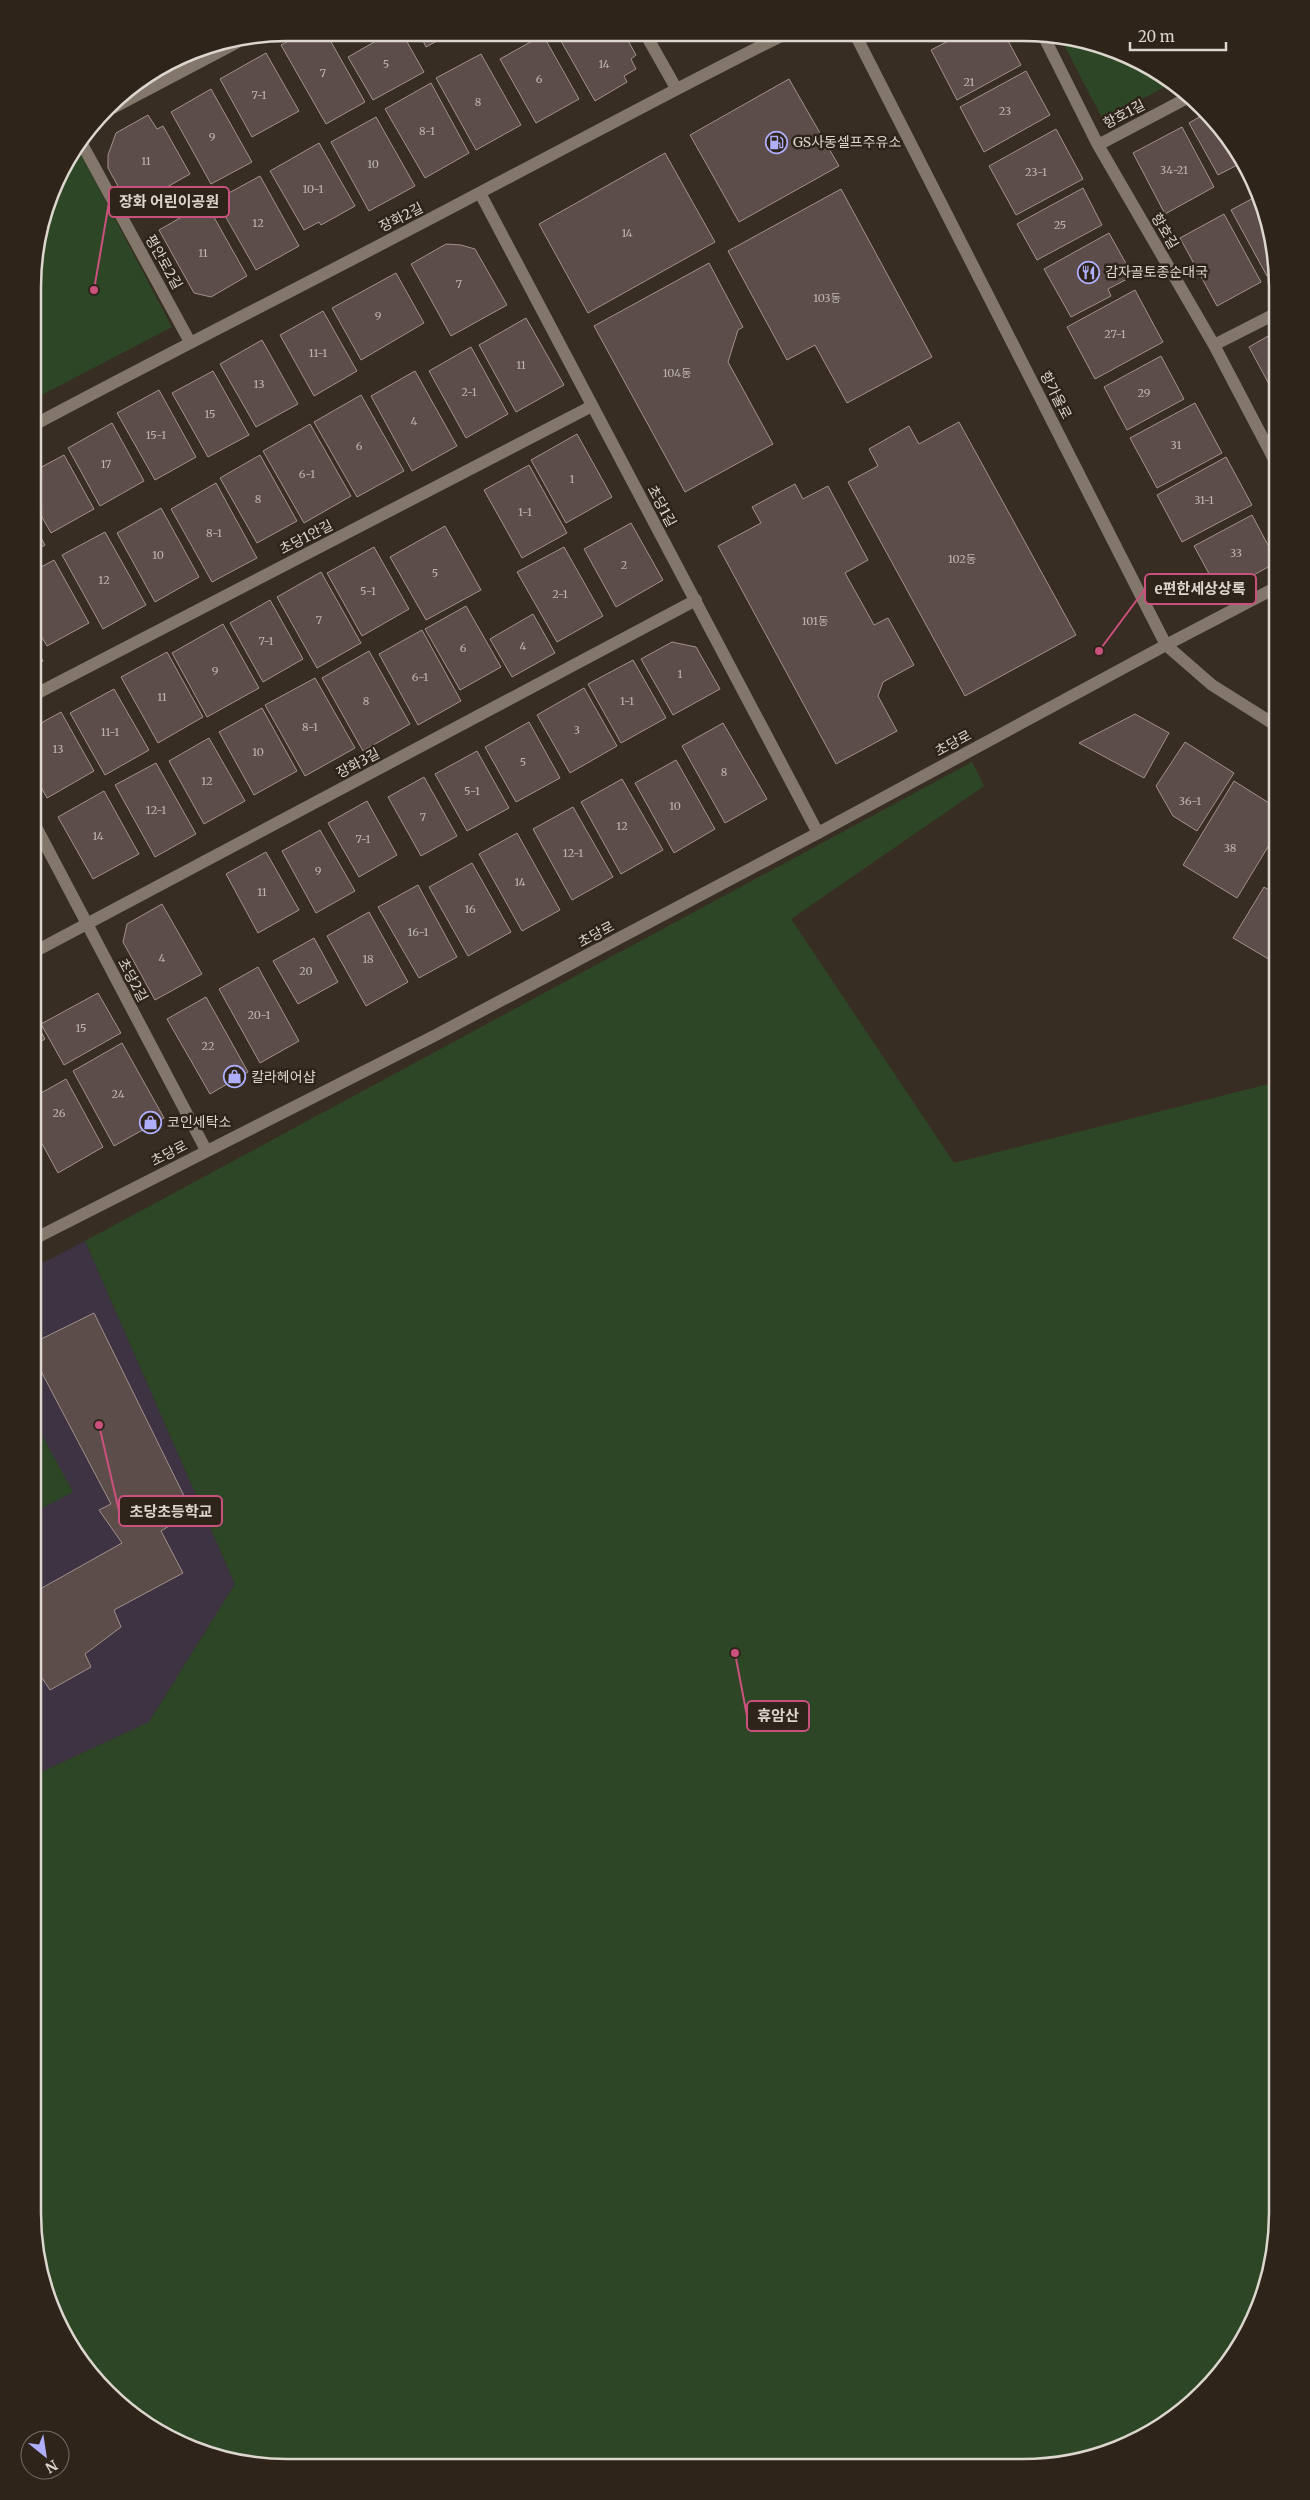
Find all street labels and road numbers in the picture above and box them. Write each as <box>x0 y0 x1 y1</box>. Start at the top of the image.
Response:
street label: 항호1길 <box>1100 95 1148 133</box>
street label: 장화2길 <box>376 198 426 236</box>
street label: 항호길 <box>1148 210 1182 252</box>
street label: 평안로2길 <box>142 231 186 293</box>
street label: 항가울로 <box>1036 368 1076 422</box>
street label: 초당1길 <box>643 482 681 530</box>
street label: 초당1안길 <box>276 516 336 558</box>
street label: 초당로 <box>932 726 974 760</box>
street label: 장화3길 <box>333 744 383 782</box>
street label: 초당로 <box>575 917 617 951</box>
street label: 초당2길 <box>114 955 152 1005</box>
street label: 초당로 <box>148 1136 190 1170</box>

